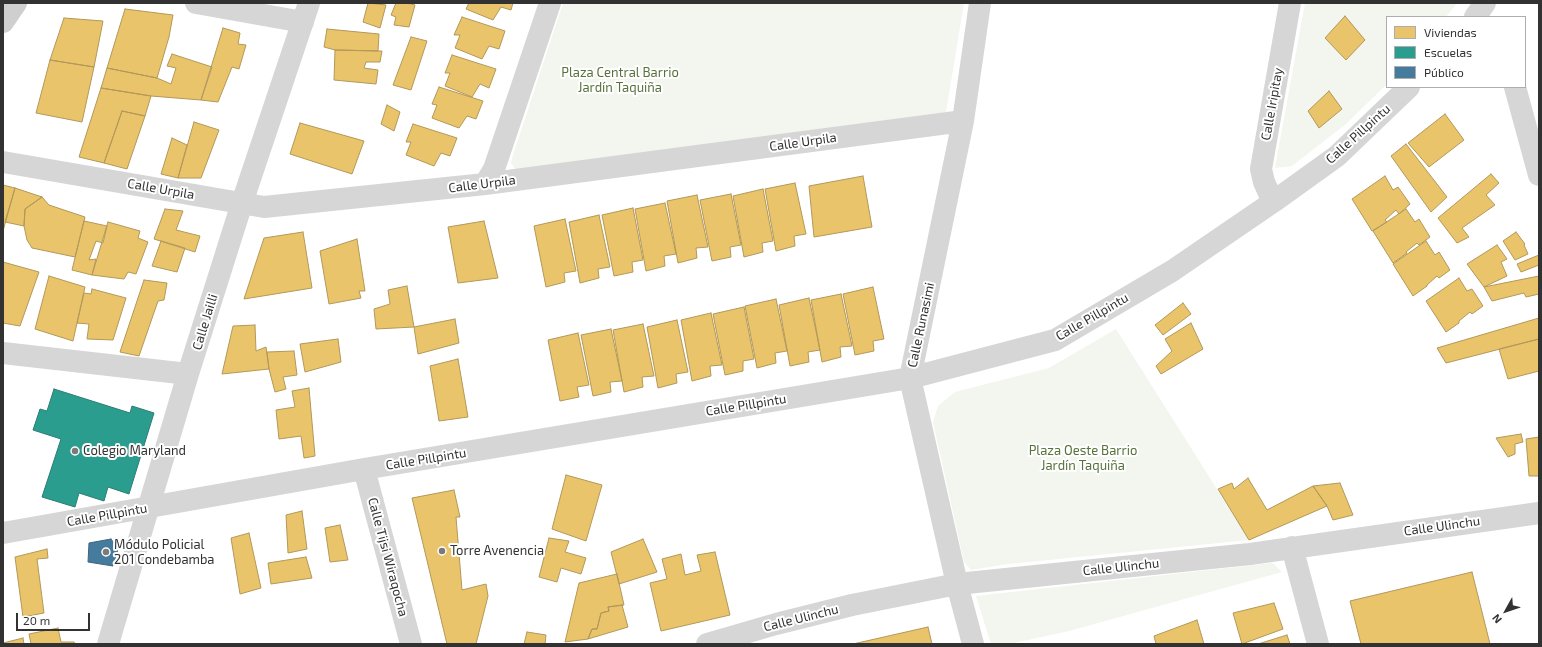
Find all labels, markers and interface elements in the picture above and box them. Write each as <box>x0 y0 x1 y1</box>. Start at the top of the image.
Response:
legend <box>1386 16 1526 88</box>
text: Viviendas <box>1424 25 1477 39</box>
text: Escuelas <box>1424 45 1472 59</box>
park label: Plaza Central Barrio Jardín Taquiña <box>561 65 679 96</box>
text: Público <box>1424 65 1464 79</box>
street label: Calle Iripitay <box>1258 66 1286 142</box>
street label: Calle Pillpintu <box>1323 101 1393 167</box>
street label: Calle Urpila <box>768 130 838 154</box>
street label: Calle Urpila <box>447 172 517 196</box>
street label: Calle Urpila <box>126 175 196 203</box>
street label: Calle Runasimi <box>904 281 938 369</box>
street label: Calle Pillpintu <box>1053 290 1131 344</box>
street label: Calle Jailli <box>189 292 221 352</box>
street label: Calle Pillpintu <box>705 391 787 419</box>
place label: Colegio Maryland <box>83 443 186 459</box>
park label: Plaza Oeste Barrio Jardín Taquiña <box>1029 443 1137 474</box>
street label: Calle Pillpintu <box>385 445 467 473</box>
marker: Colegio Maryland <box>70 446 80 456</box>
street label: Calle Tijsi Wiraqocha <box>365 496 411 618</box>
street label: Calle Pillpintu <box>66 500 148 530</box>
street label: Calle Ulinchu <box>1403 513 1481 539</box>
place label: Módulo Policial 201 Condebamba <box>114 537 214 568</box>
place label: Torre Avenencia <box>450 543 544 559</box>
marker: Torre Avenencia <box>437 546 447 556</box>
marker: Módulo Policial 201 Condebamba <box>101 547 111 557</box>
street label: Calle Ulinchu <box>1082 555 1160 579</box>
north arrow <box>1486 591 1526 631</box>
street label: Calle Ulinchu <box>762 601 840 635</box>
scale bar <box>18 605 92 631</box>
text: N <box>1489 612 1504 626</box>
text: 20 m <box>23 613 50 627</box>

